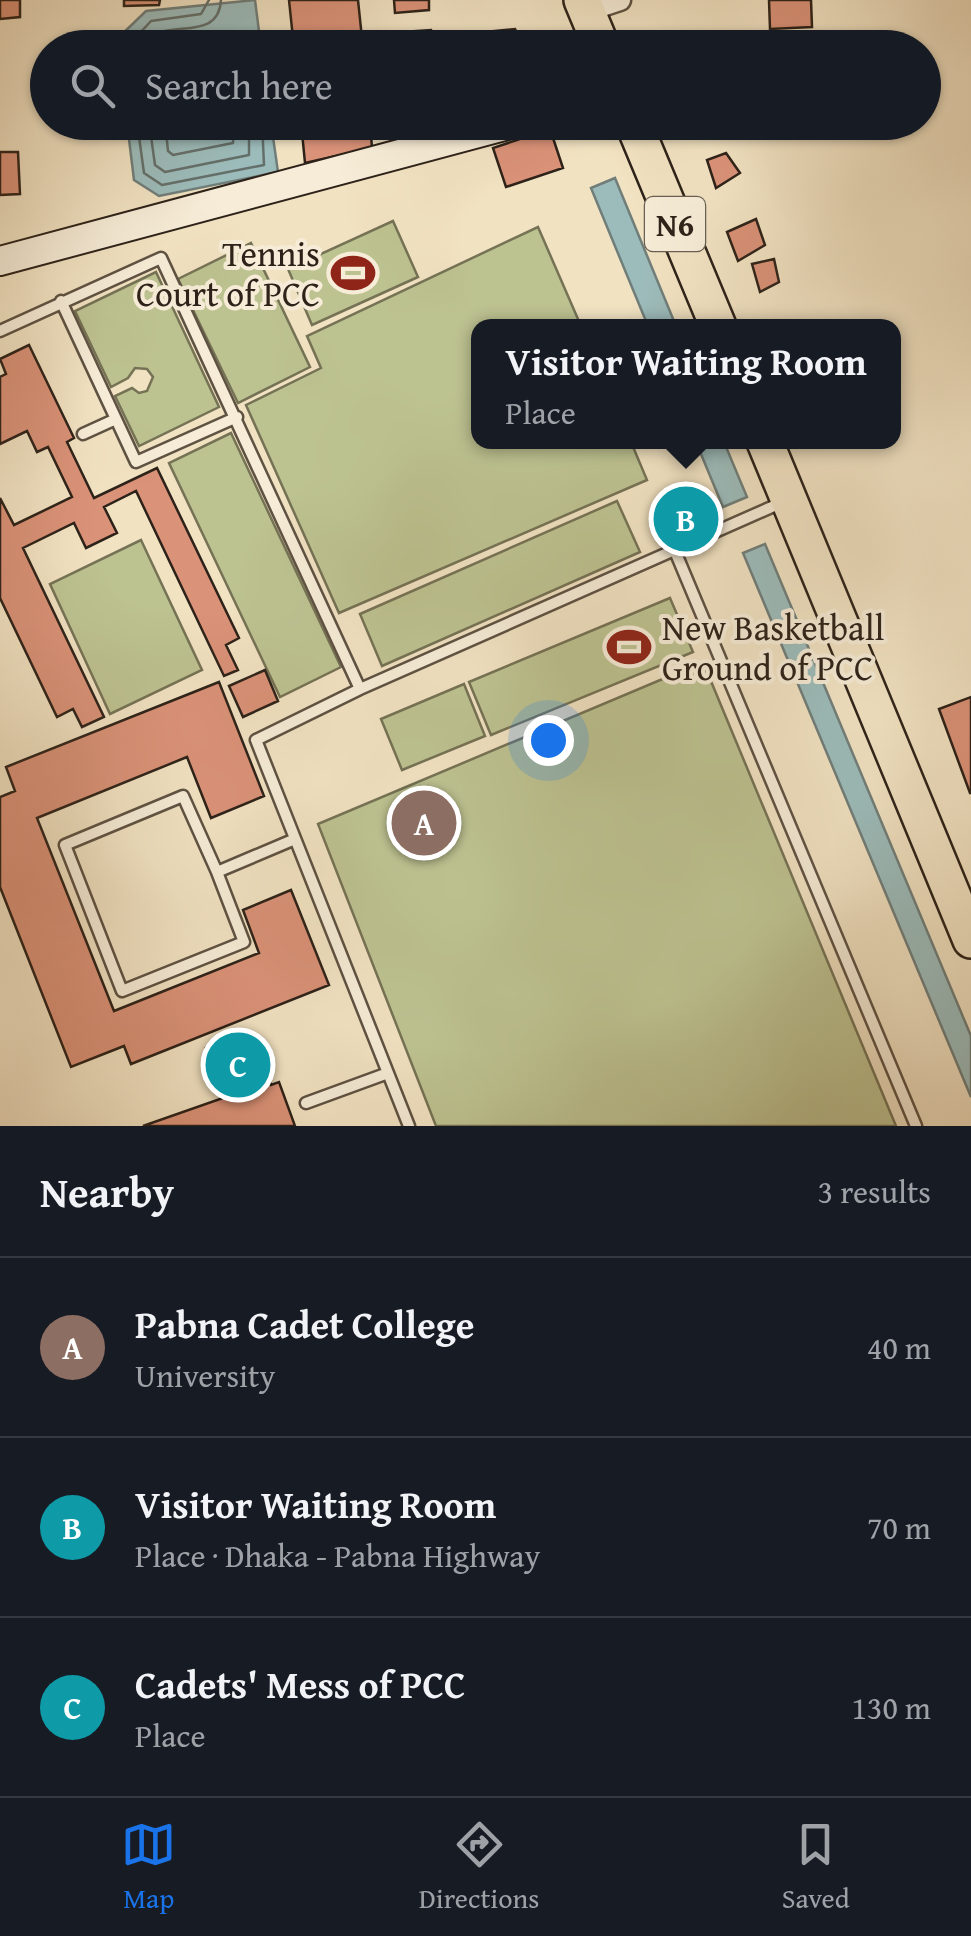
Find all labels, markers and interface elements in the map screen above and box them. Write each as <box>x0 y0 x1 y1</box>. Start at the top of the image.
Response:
search box <box>30 30 941 140</box>
text: Search here <box>145 57 333 113</box>
icon: search <box>65 58 120 113</box>
road number: N6 <box>645 197 705 251</box>
place label: Tennis Court of PCC <box>136 228 320 319</box>
sports icon: Tennis Court of PCC <box>329 249 377 297</box>
popup <box>471 319 901 449</box>
text: Visitor Waiting Room <box>505 333 867 389</box>
text: Place <box>505 389 576 436</box>
pin: B <box>654 482 718 556</box>
place label: New Basketball Ground of PCC <box>662 602 884 693</box>
sports icon: New Basketball Ground of PCC <box>605 623 653 671</box>
your location <box>523 715 574 766</box>
pin: A <box>392 786 456 860</box>
pin: C <box>206 1028 270 1102</box>
text: Nearby <box>40 1161 174 1222</box>
text: 3 results <box>818 1168 931 1215</box>
text: Pabna Cadet College <box>135 1296 474 1352</box>
text: A <box>62 1324 83 1371</box>
text: 40 m <box>867 1324 931 1371</box>
text: University <box>135 1352 275 1399</box>
text: Visitor Waiting Room <box>135 1476 496 1532</box>
text: B <box>63 1504 82 1551</box>
text: 70 m <box>867 1504 931 1551</box>
text: Place · Dhaka - Pabna Highway <box>135 1532 540 1579</box>
text: Cadets' Mess of PCC <box>135 1656 465 1712</box>
text: C <box>63 1684 82 1731</box>
text: 130 m <box>852 1684 931 1731</box>
text: Place <box>135 1712 206 1759</box>
tab: Map <box>121 1817 176 1918</box>
tab: Directions <box>419 1817 539 1918</box>
tab: Saved <box>782 1817 850 1918</box>

